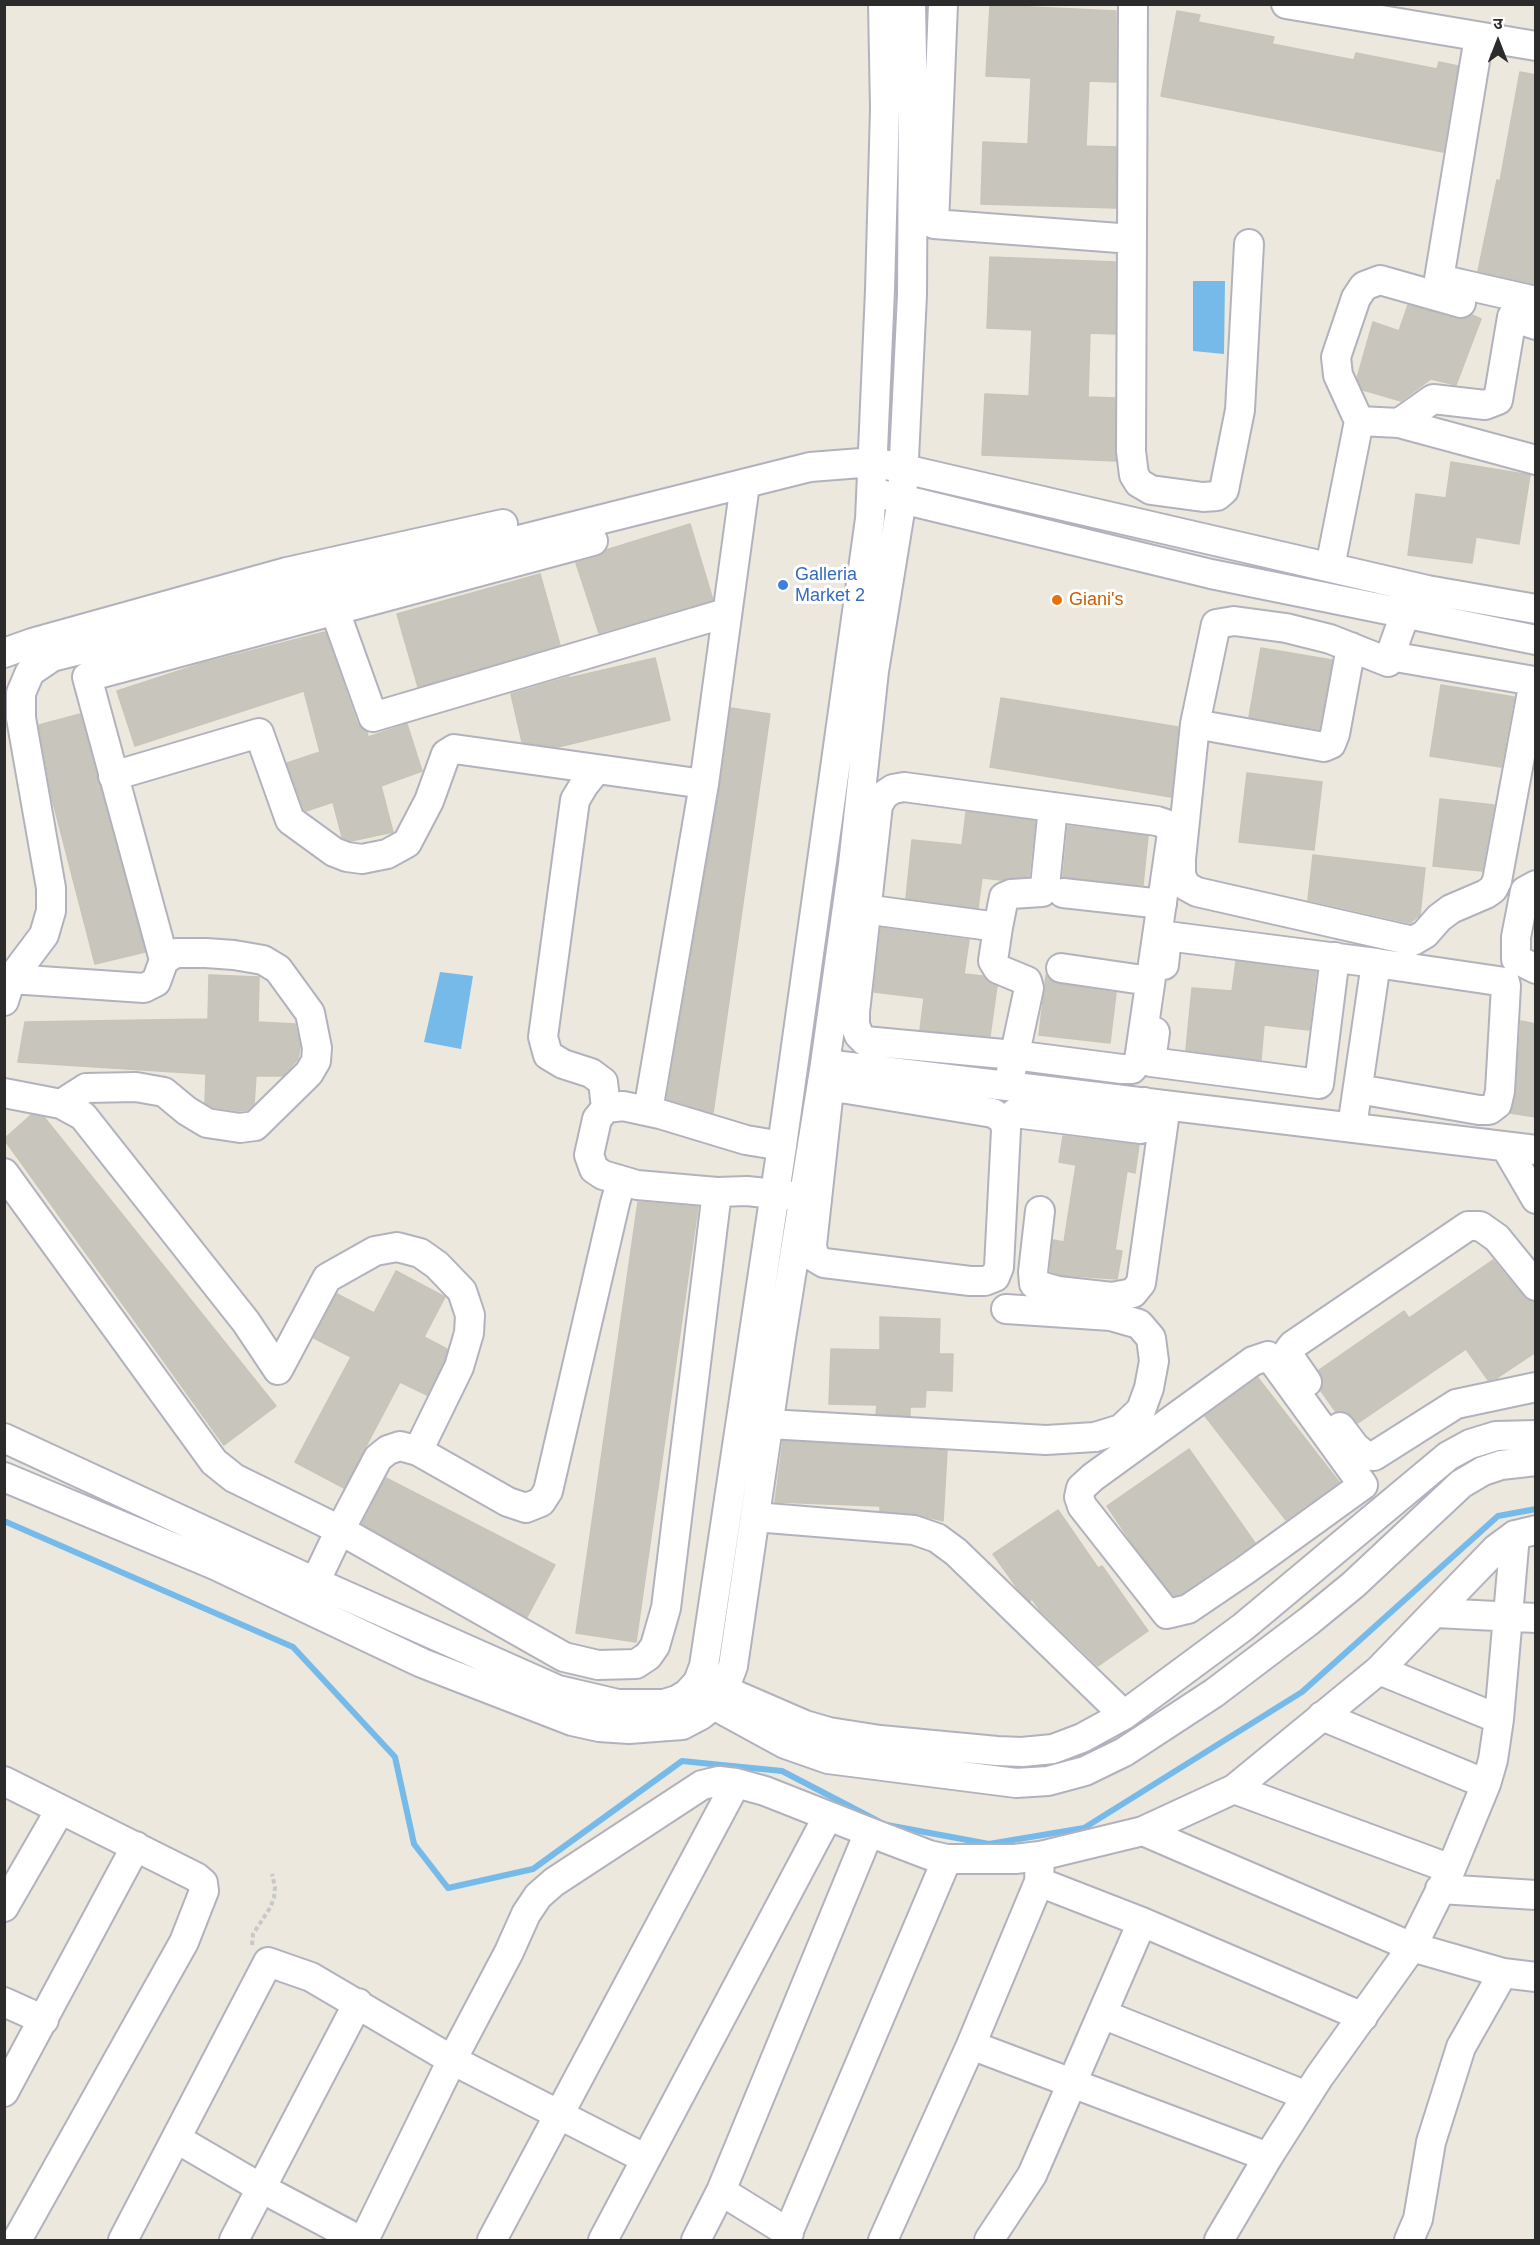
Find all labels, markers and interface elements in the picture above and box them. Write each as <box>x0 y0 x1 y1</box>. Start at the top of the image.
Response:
north arrow <box>1468 12 1528 72</box>
text: उ <box>1493 15 1503 32</box>
place label: Galleria Market 2 <box>795 564 865 606</box>
marker: Galleria Market 2 <box>776 578 790 592</box>
place label: Giani's <box>1069 589 1123 611</box>
marker: Giani's <box>1050 593 1064 607</box>

